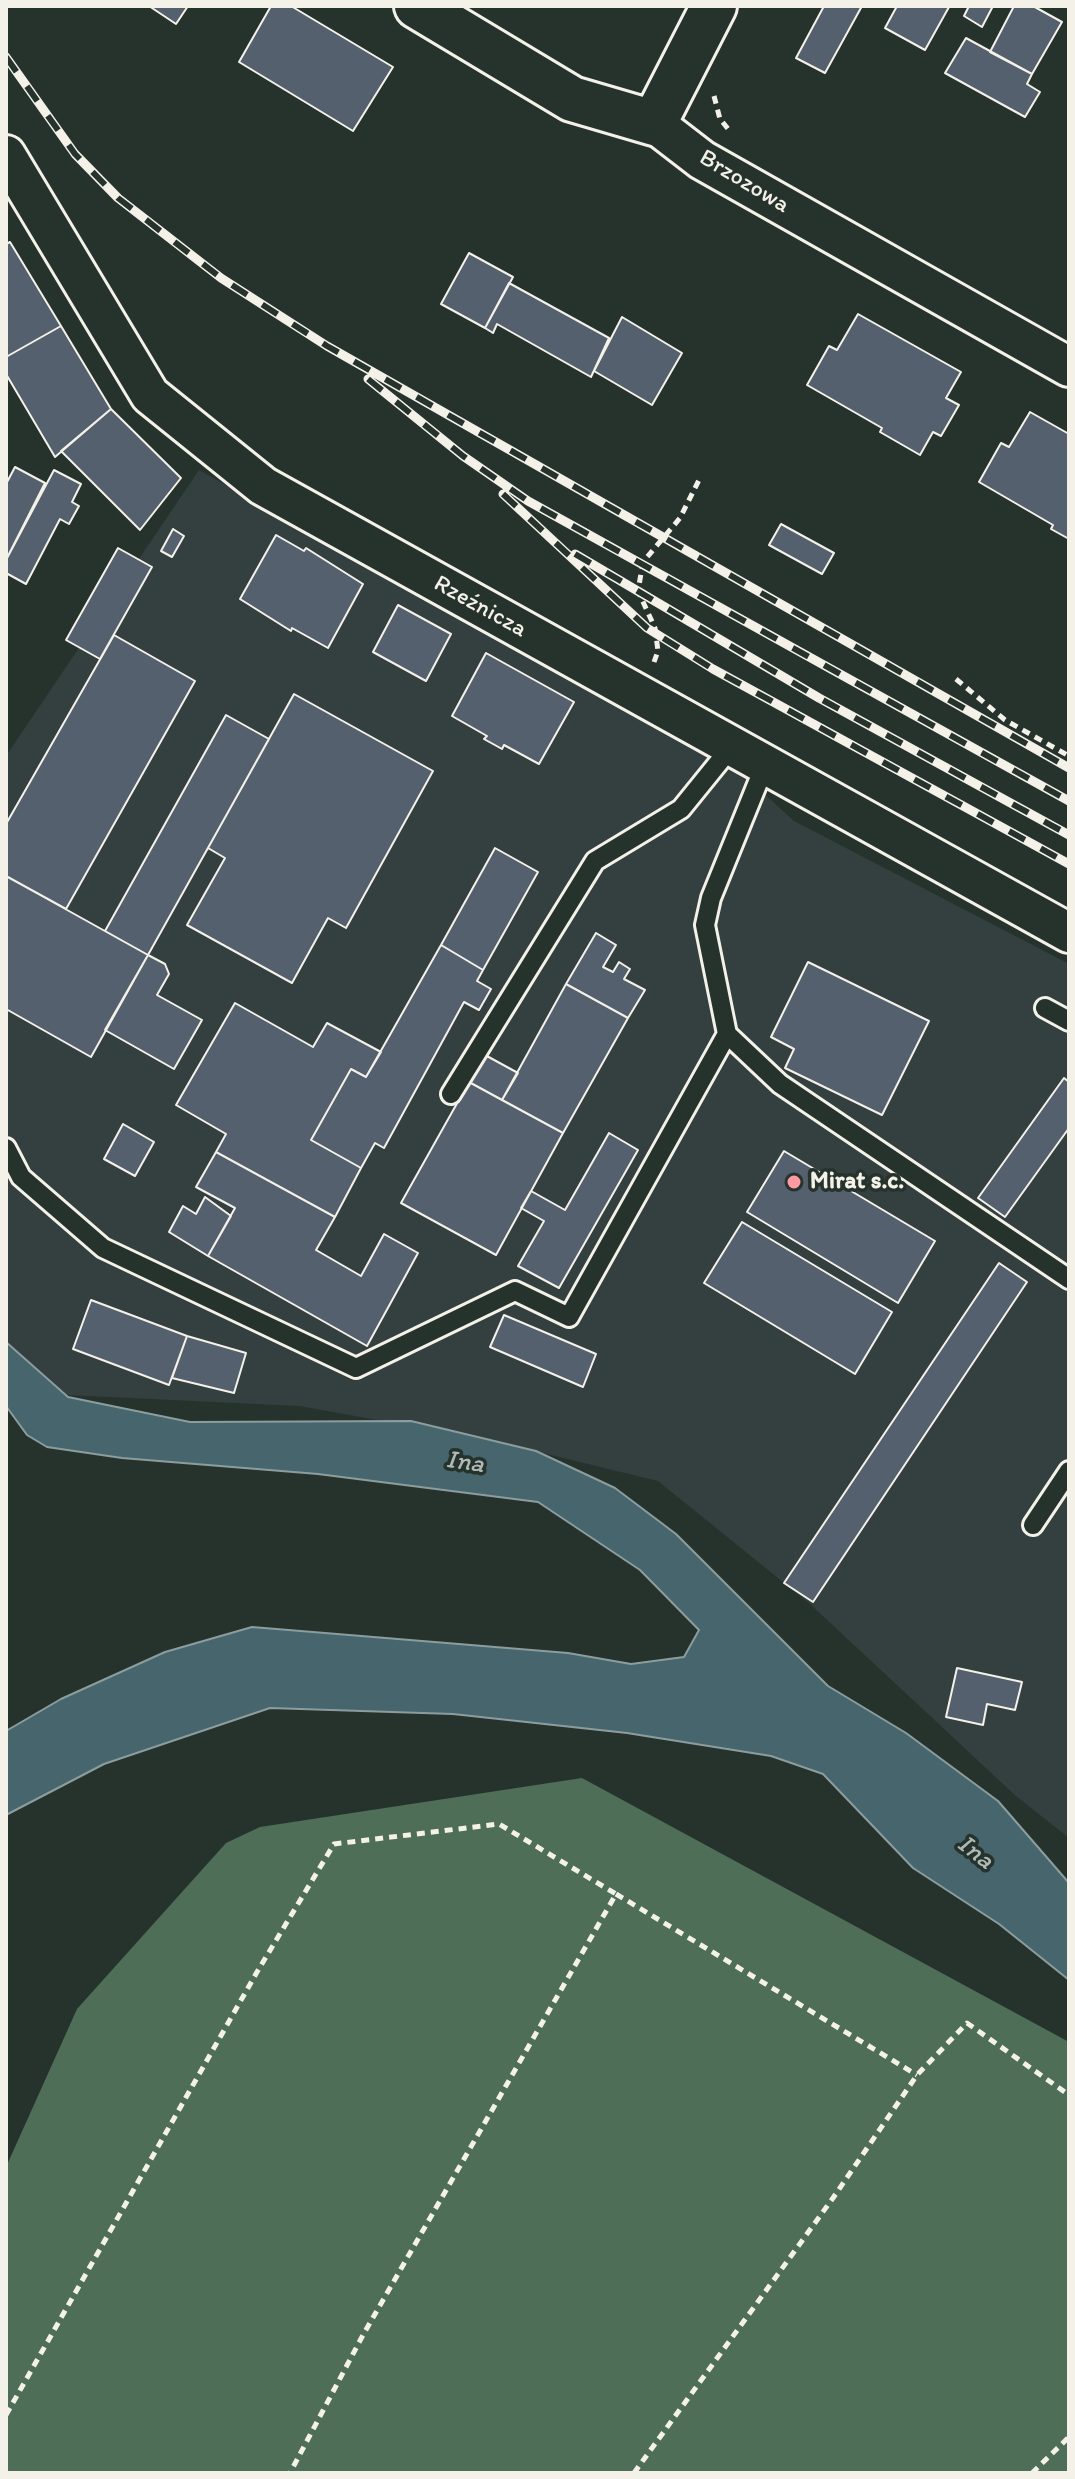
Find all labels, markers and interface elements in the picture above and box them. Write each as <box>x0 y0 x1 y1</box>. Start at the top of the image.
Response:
street label: Brzozowa <box>694 144 794 220</box>
street label: Rzeźnicza <box>428 570 532 644</box>
place label: Mirat s.c. <box>810 1168 904 1196</box>
marker: Mirat s.c. <box>785 1173 803 1191</box>
water label: Ina <box>444 1445 486 1481</box>
water label: Ina <box>950 1829 1000 1877</box>

